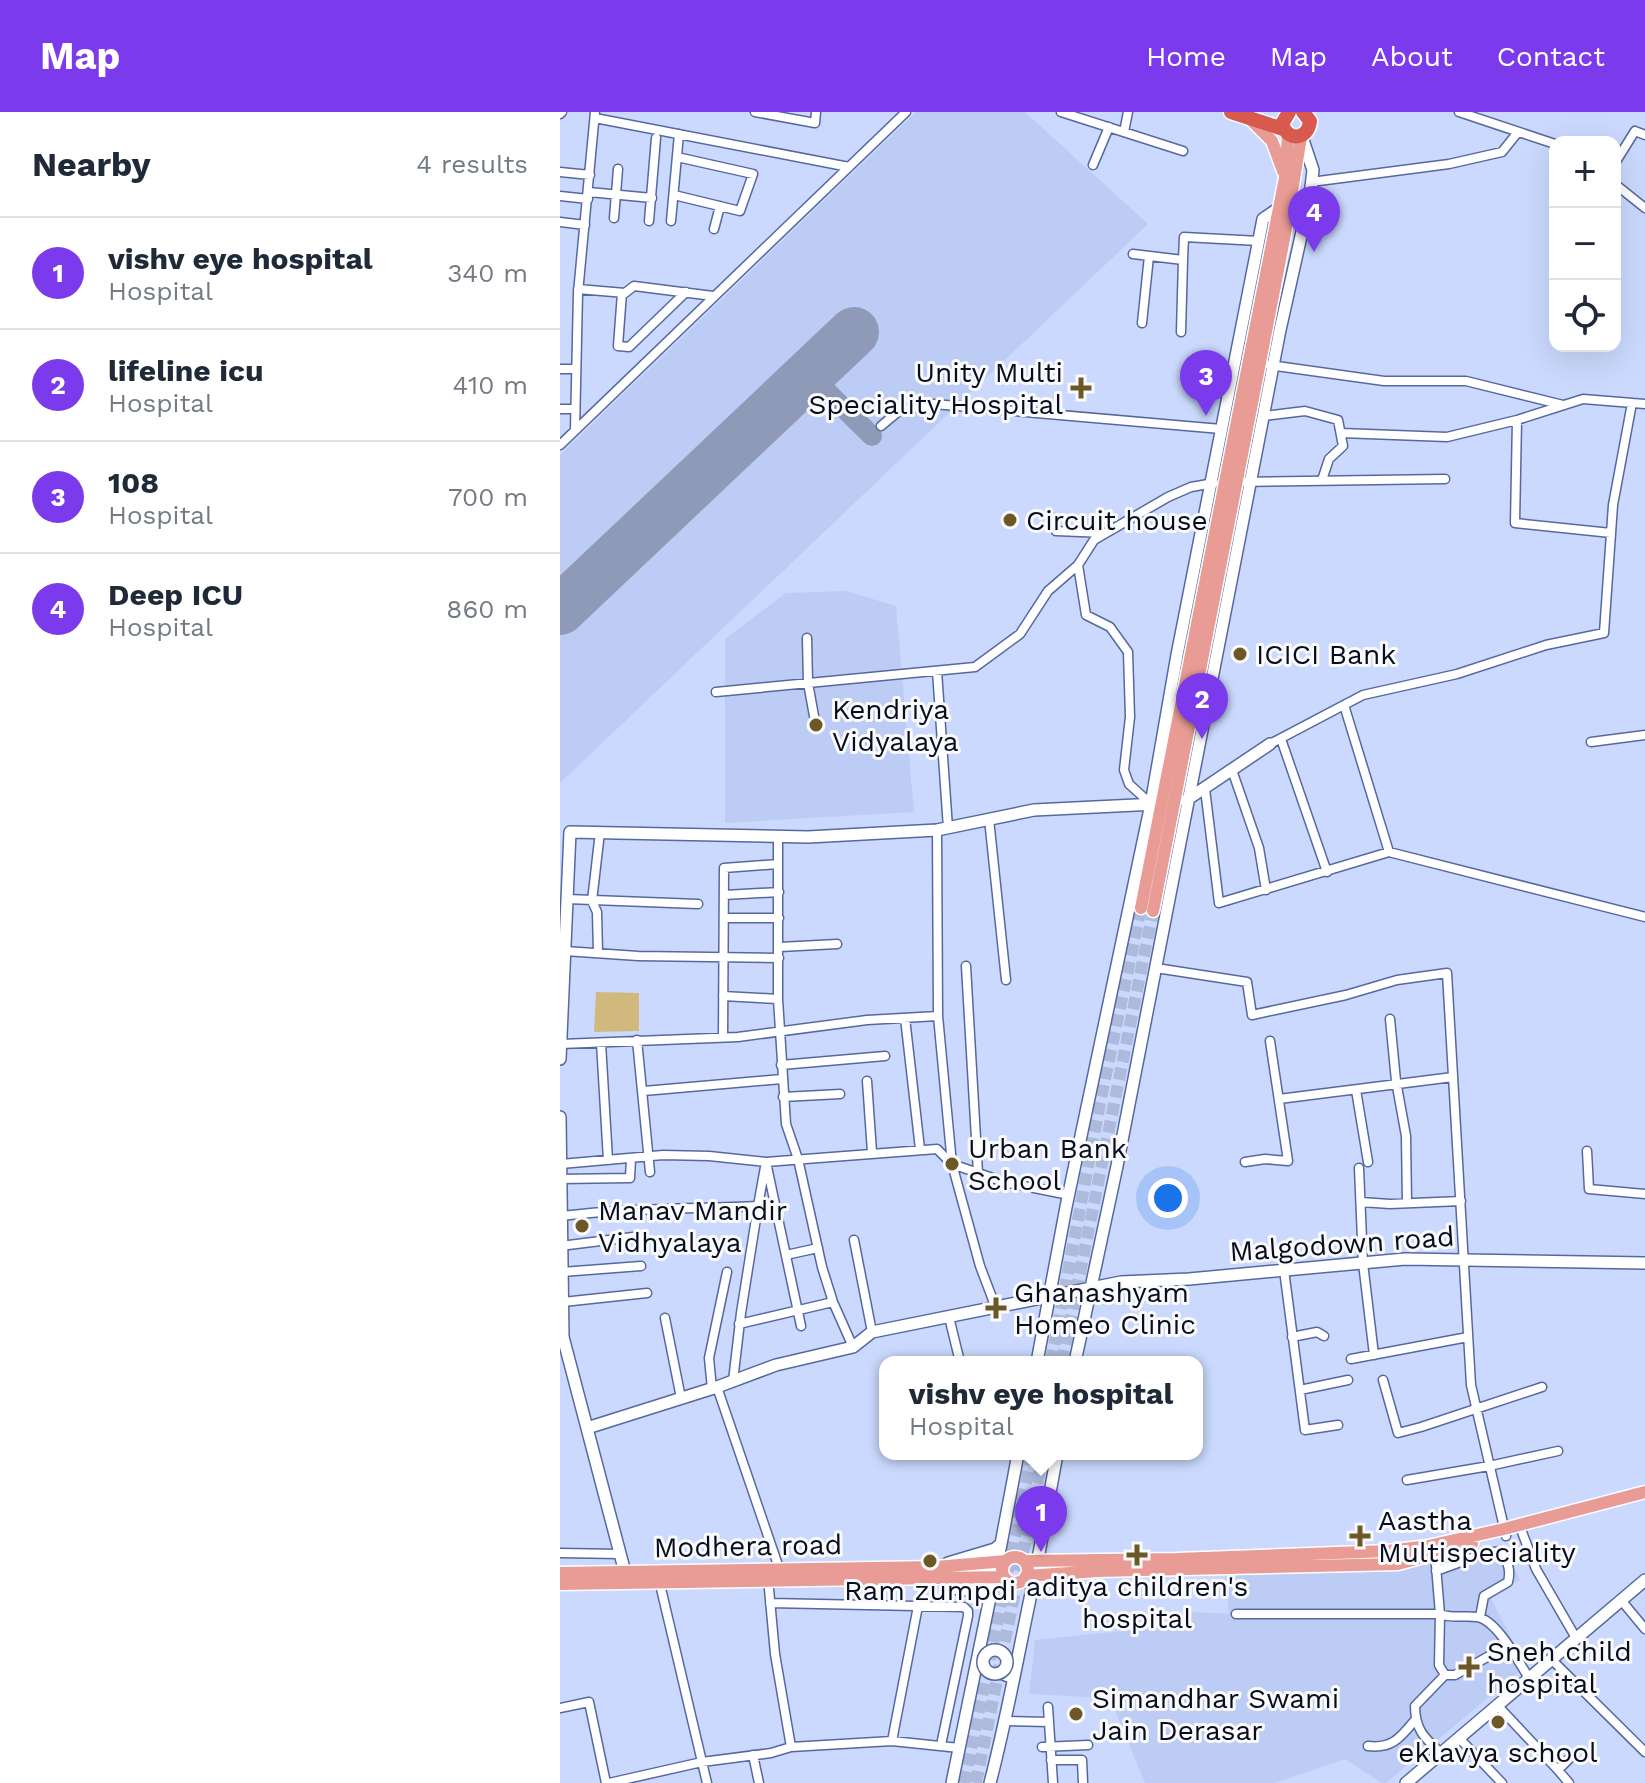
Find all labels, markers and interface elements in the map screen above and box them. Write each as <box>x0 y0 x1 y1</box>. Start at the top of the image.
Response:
text: Map <box>40 34 120 78</box>
text: Home <box>1146 40 1226 73</box>
text: Map <box>1270 40 1327 73</box>
text: About <box>1371 40 1453 73</box>
text: Contact <box>1497 40 1605 73</box>
map controls <box>1549 136 1621 352</box>
button: + <box>1549 136 1621 208</box>
text: Nearby <box>32 144 151 184</box>
text: 4 results <box>416 149 528 179</box>
pin: 4 <box>1288 186 1340 252</box>
button: − <box>1549 208 1621 280</box>
text: vishv eye hospital <box>108 241 373 276</box>
text: 1 <box>52 258 64 288</box>
text: 340 m <box>447 258 528 288</box>
text: Hospital <box>108 276 213 306</box>
button: locate <box>1549 280 1621 352</box>
pin: 3 <box>1180 350 1232 416</box>
text: lifeline icu <box>108 353 264 388</box>
place label: Unity Multi Speciality Hospital <box>808 356 1063 421</box>
text: 2 <box>50 370 66 400</box>
text: 410 m <box>453 370 528 400</box>
marker: Unity Multi Speciality Hospital <box>1070 377 1092 399</box>
text: Hospital <box>108 388 213 418</box>
text: 108 <box>108 465 159 500</box>
text: 3 <box>50 482 66 512</box>
text: 700 m <box>448 482 528 512</box>
text: Hospital <box>108 500 213 530</box>
place label: Circuit house <box>1026 504 1208 537</box>
marker: Circuit house <box>1001 511 1019 529</box>
text: Deep ICU <box>108 577 243 612</box>
text: 4 <box>50 594 66 624</box>
text: 860 m <box>446 594 528 624</box>
text: Hospital <box>108 612 213 642</box>
place label: ICICI Bank <box>1256 638 1396 671</box>
marker: ICICI Bank <box>1231 645 1249 663</box>
pin: 2 <box>1176 673 1228 739</box>
place label: Kendriya Vidyalaya <box>832 693 959 758</box>
marker: Kendriya Vidyalaya <box>807 716 825 734</box>
place label: Urban Bank School <box>968 1132 1127 1197</box>
marker: Urban Bank School <box>943 1155 961 1173</box>
your location <box>1148 1178 1188 1218</box>
place label: Manav Mandir Vidhyalaya <box>598 1194 787 1259</box>
marker: Manav Mandir Vidhyalaya <box>573 1217 591 1235</box>
street label: Malgodown road <box>1229 1220 1455 1268</box>
place label: Ghanashyam Homeo Clinic <box>1014 1276 1196 1341</box>
marker: Ghanashyam Homeo Clinic <box>985 1297 1007 1319</box>
popup <box>879 1356 1203 1460</box>
text: vishv eye hospital <box>909 1376 1173 1411</box>
text: Hospital <box>909 1411 1014 1441</box>
pin: 1 <box>1015 1486 1067 1552</box>
place label: Aastha Multispeciality <box>1378 1504 1576 1569</box>
marker: Aastha Multispeciality <box>1349 1525 1371 1547</box>
street label: Modhera road <box>653 1528 843 1564</box>
marker: aditya children's hospital <box>1126 1544 1148 1566</box>
marker: Ram zumpdi <box>921 1552 939 1570</box>
place label: aditya children's hospital <box>1026 1570 1248 1635</box>
place label: Ram zumpdi <box>844 1574 1016 1607</box>
place label: Sneh child hospital <box>1487 1635 1632 1700</box>
marker: Sneh child hospital <box>1458 1656 1480 1678</box>
place label: Simandhar Swami Jain Derasar <box>1092 1682 1339 1747</box>
marker: Simandhar Swami Jain Derasar <box>1067 1705 1085 1723</box>
marker: eklavya school <box>1489 1713 1507 1731</box>
place label: eklavya school <box>1398 1736 1598 1769</box>

